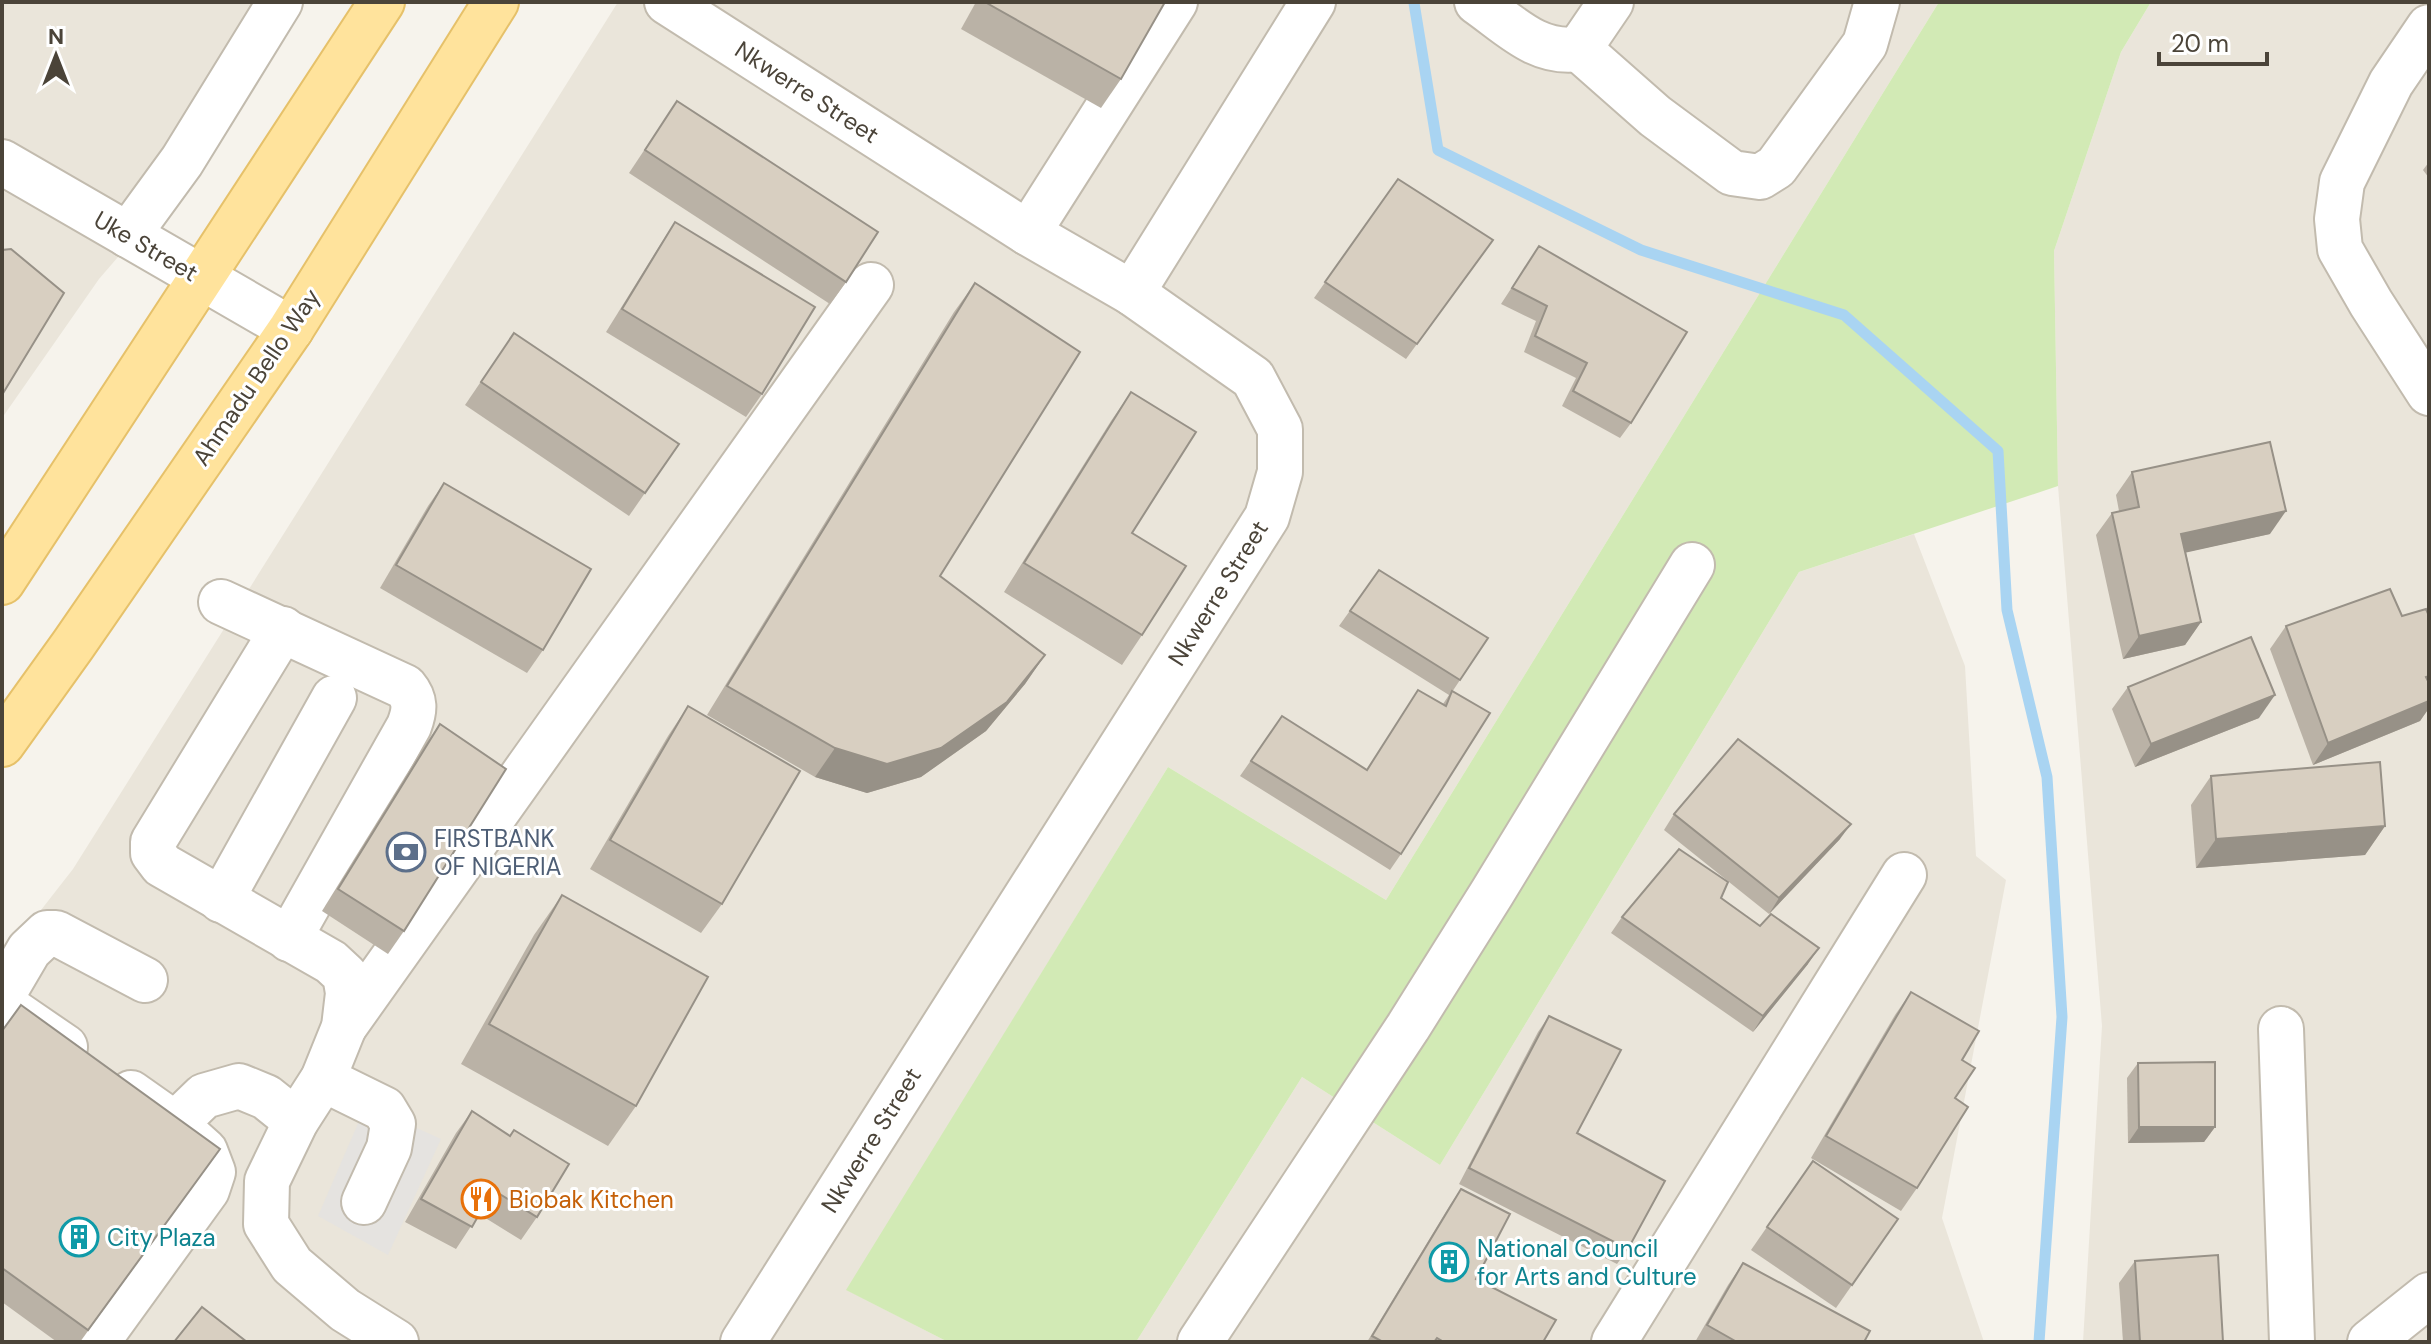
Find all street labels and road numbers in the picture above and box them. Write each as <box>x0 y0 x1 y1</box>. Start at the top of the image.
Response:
street label: Nkwerre Street <box>729 34 885 150</box>
street label: Uke Street <box>88 204 204 288</box>
street label: Ahmadu Bello Way <box>185 283 327 471</box>
street label: Nkwerre Street <box>1161 515 1275 671</box>
street label: Nkwerre Street <box>814 1062 928 1218</box>

